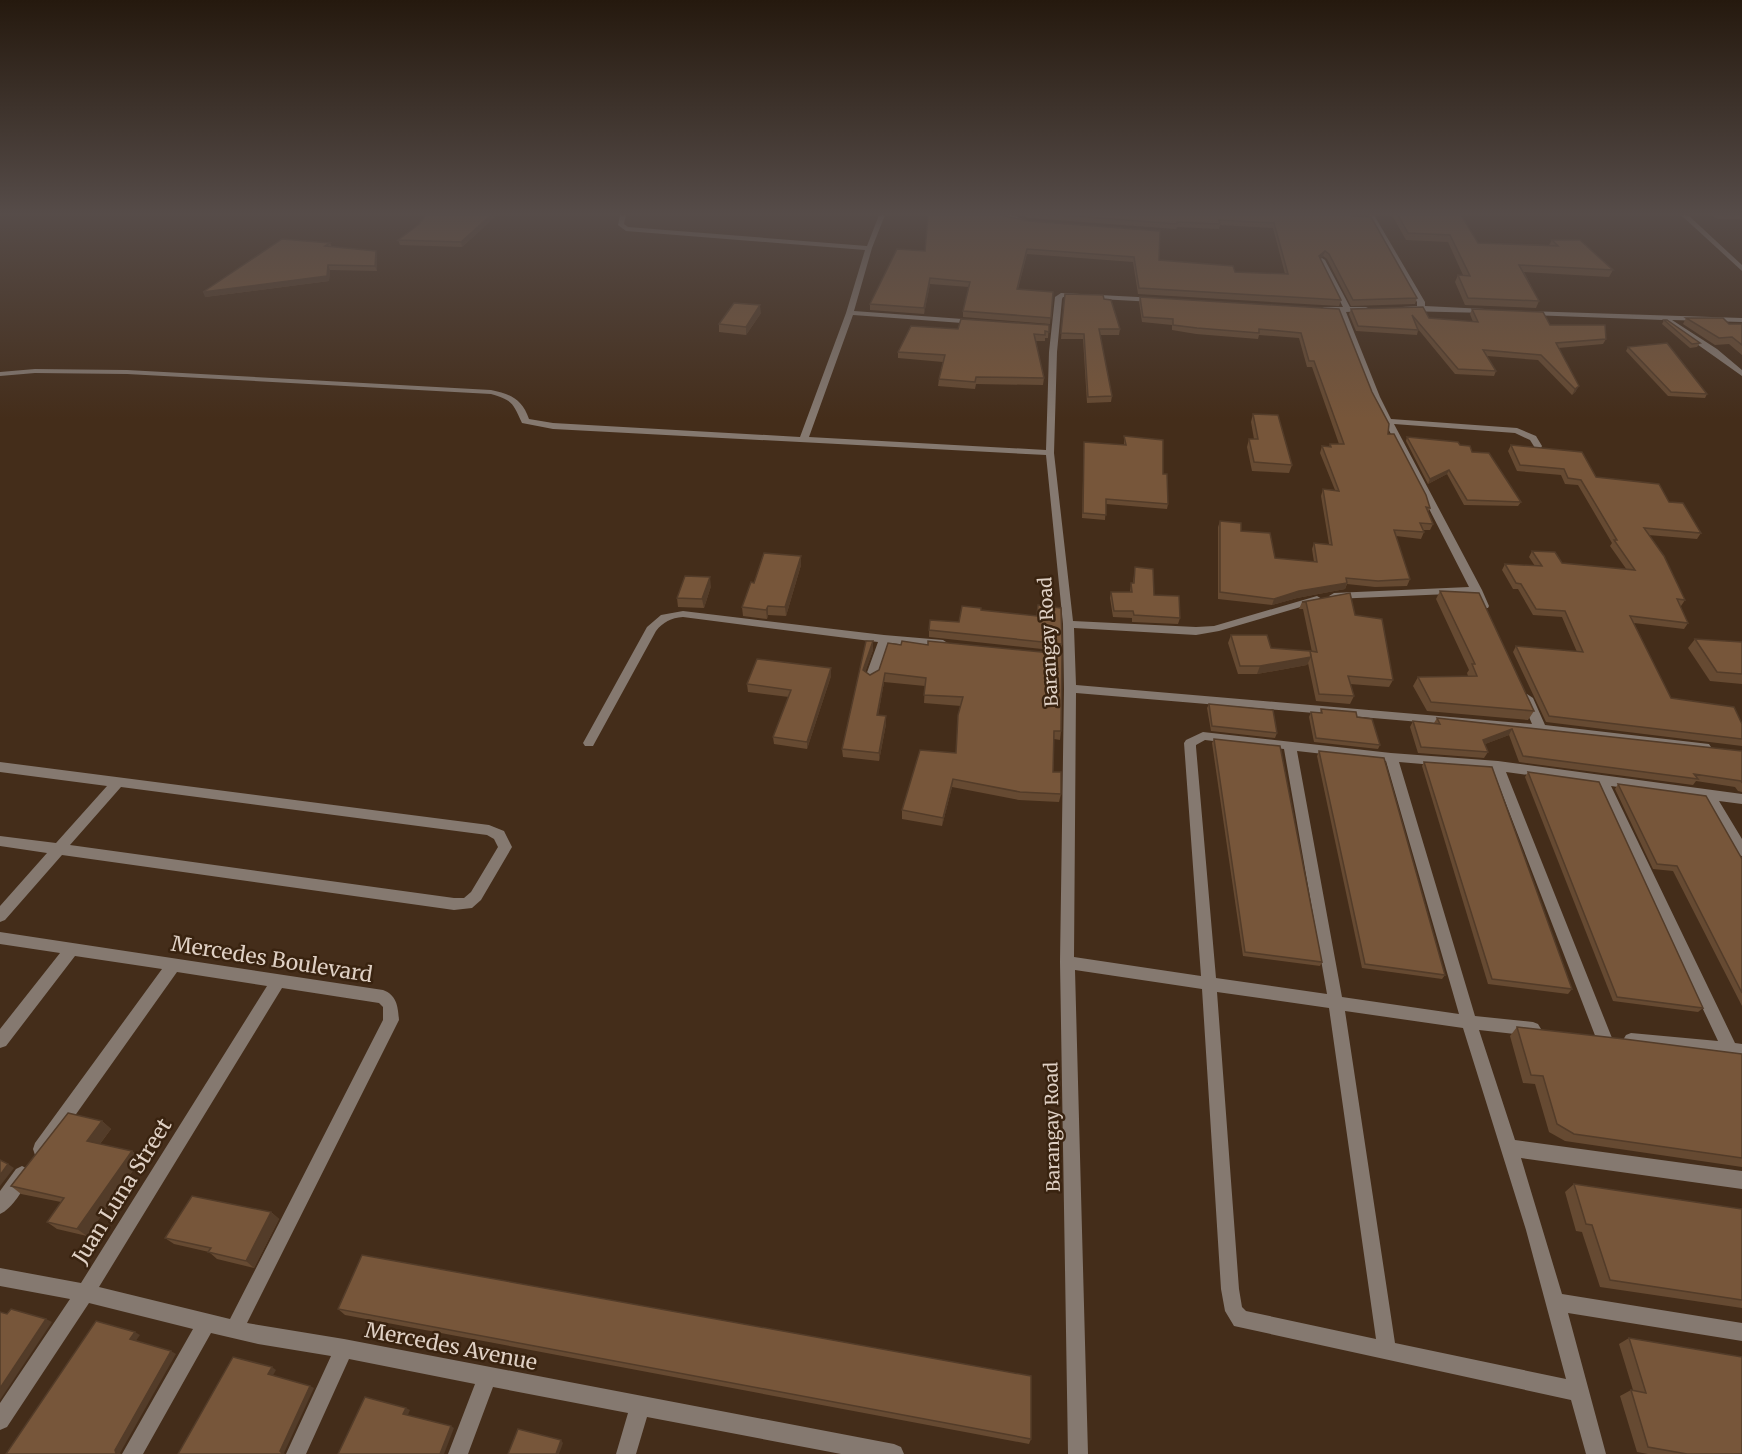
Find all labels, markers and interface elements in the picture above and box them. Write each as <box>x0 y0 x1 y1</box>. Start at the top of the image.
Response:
street label: Barangay Road <box>1033 576 1063 708</box>
street label: Mercedes Boulevard <box>169 930 375 988</box>
street label: Barangay Road <box>1039 1062 1065 1192</box>
street label: Juan Luna Street <box>66 1113 178 1270</box>
street label: Mercedes Avenue <box>363 1316 540 1376</box>

